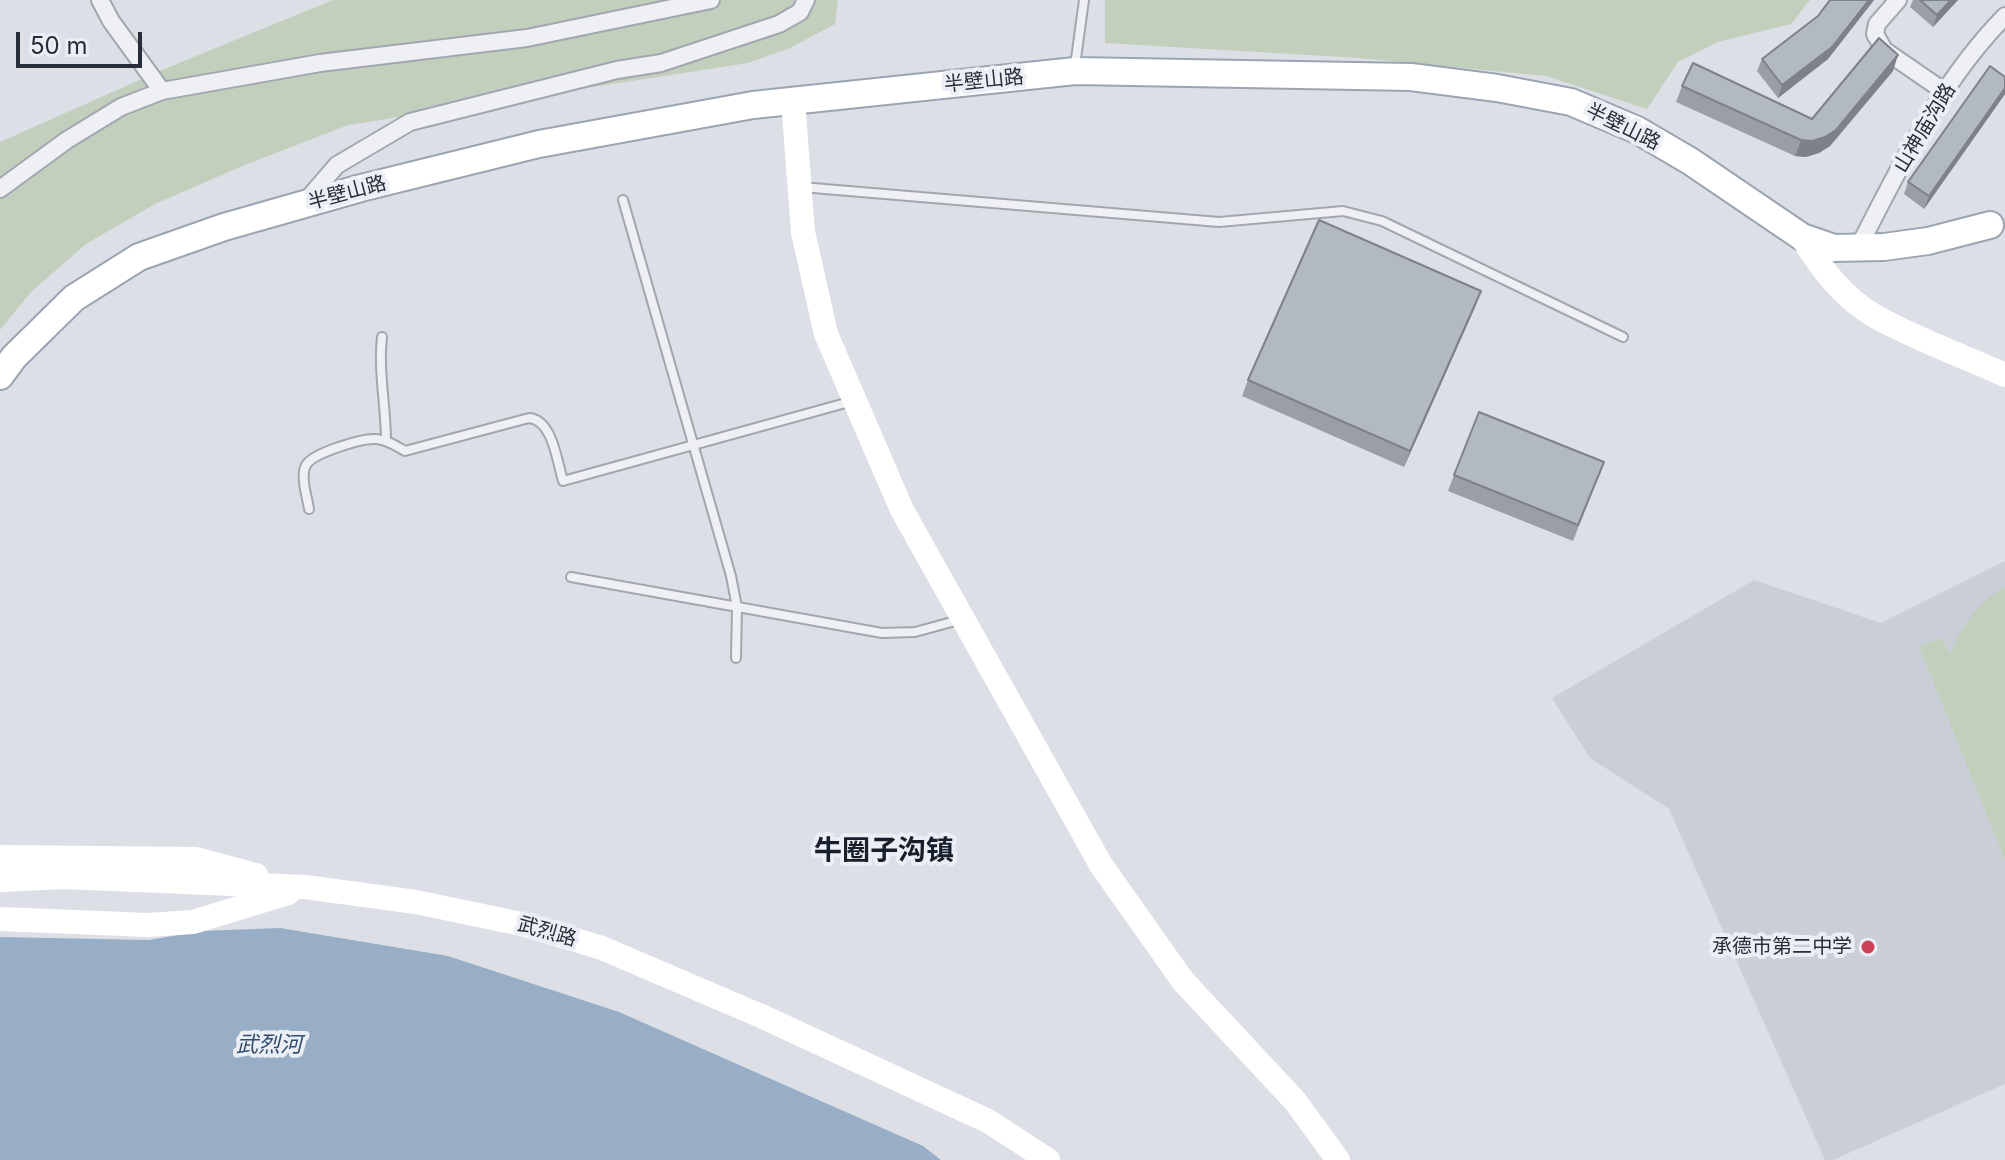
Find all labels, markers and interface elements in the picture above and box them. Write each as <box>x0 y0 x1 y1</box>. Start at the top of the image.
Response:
scale bar <box>20 16 146 66</box>
text: 50 m <box>30 31 88 60</box>
street label: 半壁山路 <box>943 65 1025 97</box>
street label: 山神庙沟路 <box>1889 79 1961 177</box>
street label: 半壁山路 <box>1582 99 1664 155</box>
street label: 半壁山路 <box>305 171 389 215</box>
district label: 牛圈子沟镇 <box>814 835 954 869</box>
street label: 武烈路 <box>515 912 579 952</box>
place label: 承德市第二中学 <box>1712 935 1852 959</box>
marker: 承德市第二中学 <box>1859 938 1877 956</box>
water label: 武烈河 <box>236 1032 302 1058</box>

